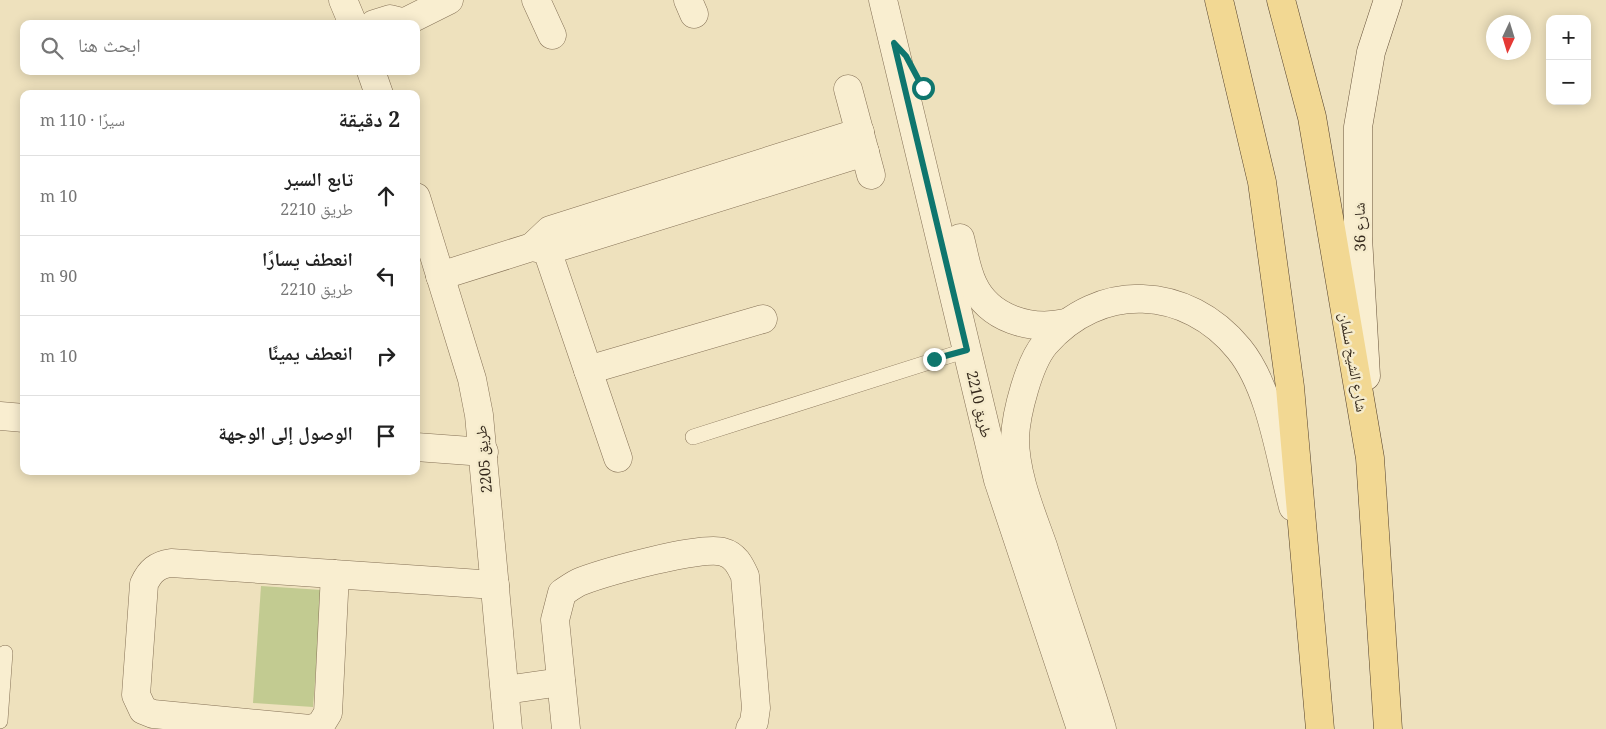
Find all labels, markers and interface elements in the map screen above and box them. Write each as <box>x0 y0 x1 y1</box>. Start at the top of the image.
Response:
north arrow <box>1486 15 1531 60</box>
map controls <box>1546 15 1591 105</box>
button: + <box>1546 15 1591 60</box>
search box <box>20 20 420 75</box>
text: ابحث هنا <box>78 32 141 58</box>
icon: search <box>38 34 66 62</box>
button: − <box>1546 60 1591 105</box>
route start <box>912 77 935 100</box>
text: 2 دقيقة <box>339 105 400 133</box>
text: سيرًا · 110 m <box>40 109 125 131</box>
text: تابع السير <box>285 166 353 192</box>
icon: ahead <box>372 182 400 210</box>
text: 10 m <box>40 185 77 207</box>
text: طريق 2210 <box>280 198 353 220</box>
street label: شارع 36 <box>1349 202 1370 252</box>
text: انعطف يسارًا <box>262 246 353 272</box>
icon: left <box>372 262 400 290</box>
text: 90 m <box>40 265 77 287</box>
text: طريق 2210 <box>280 278 353 300</box>
street label: شارع الشيخ سلمان <box>1334 311 1373 414</box>
text: انعطف يمينًا <box>267 340 353 366</box>
icon: right <box>372 342 400 370</box>
text: 10 m <box>40 345 77 367</box>
route end <box>923 348 946 371</box>
street label: طريق 2210 <box>962 369 997 440</box>
text: الوصول إلى الوجهة <box>218 420 353 446</box>
icon: arrive <box>372 422 400 450</box>
street label: طريق 2205 <box>470 424 497 494</box>

